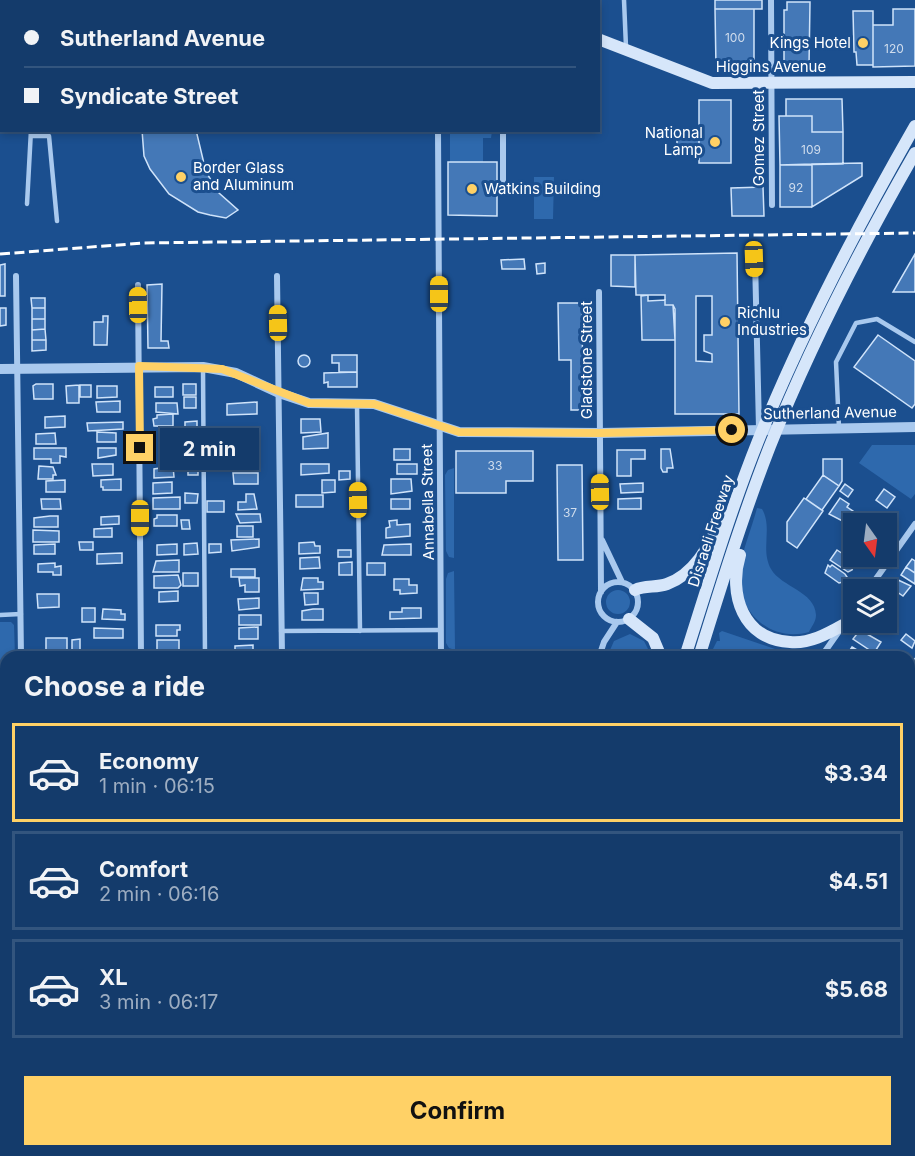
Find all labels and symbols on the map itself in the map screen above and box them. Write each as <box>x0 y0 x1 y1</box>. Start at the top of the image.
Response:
house number: 100 <box>725 30 745 45</box>
place label: Kings Hotel <box>770 33 851 52</box>
marker: Kings Hotel <box>856 36 870 50</box>
house number: 120 <box>884 41 904 56</box>
street label: Higgins Avenue <box>716 57 826 76</box>
street label: Gomez Street <box>749 90 768 186</box>
place label: National Lamp <box>645 123 703 159</box>
marker: National Lamp <box>708 135 722 149</box>
house number: 109 <box>801 142 821 157</box>
place label: Border Glass and Aluminum <box>193 158 294 194</box>
marker: Border Glass and Aluminum <box>174 170 188 184</box>
place label: Watkins Building <box>484 179 601 198</box>
house number: 92 <box>789 180 803 195</box>
marker: Watkins Building <box>465 182 479 196</box>
car <box>744 241 764 277</box>
car <box>430 276 448 312</box>
car <box>129 287 147 323</box>
street label: Gladstone Street <box>577 301 596 419</box>
place label: Richlu Industries <box>737 303 807 339</box>
car <box>269 305 287 341</box>
marker: Richlu Industries <box>718 315 732 329</box>
street label: Sutherland Avenue <box>763 402 897 423</box>
route start <box>718 416 745 443</box>
callout: 2 min <box>161 427 260 469</box>
route end <box>126 434 153 461</box>
street label: Annabella Street <box>417 443 438 561</box>
house number: 33 <box>488 458 502 473</box>
street label: Disraeli Freeway <box>683 472 738 589</box>
car <box>591 474 609 510</box>
car <box>349 482 367 518</box>
car <box>131 500 149 536</box>
house number: 37 <box>563 505 577 520</box>
north arrow <box>843 513 897 567</box>

